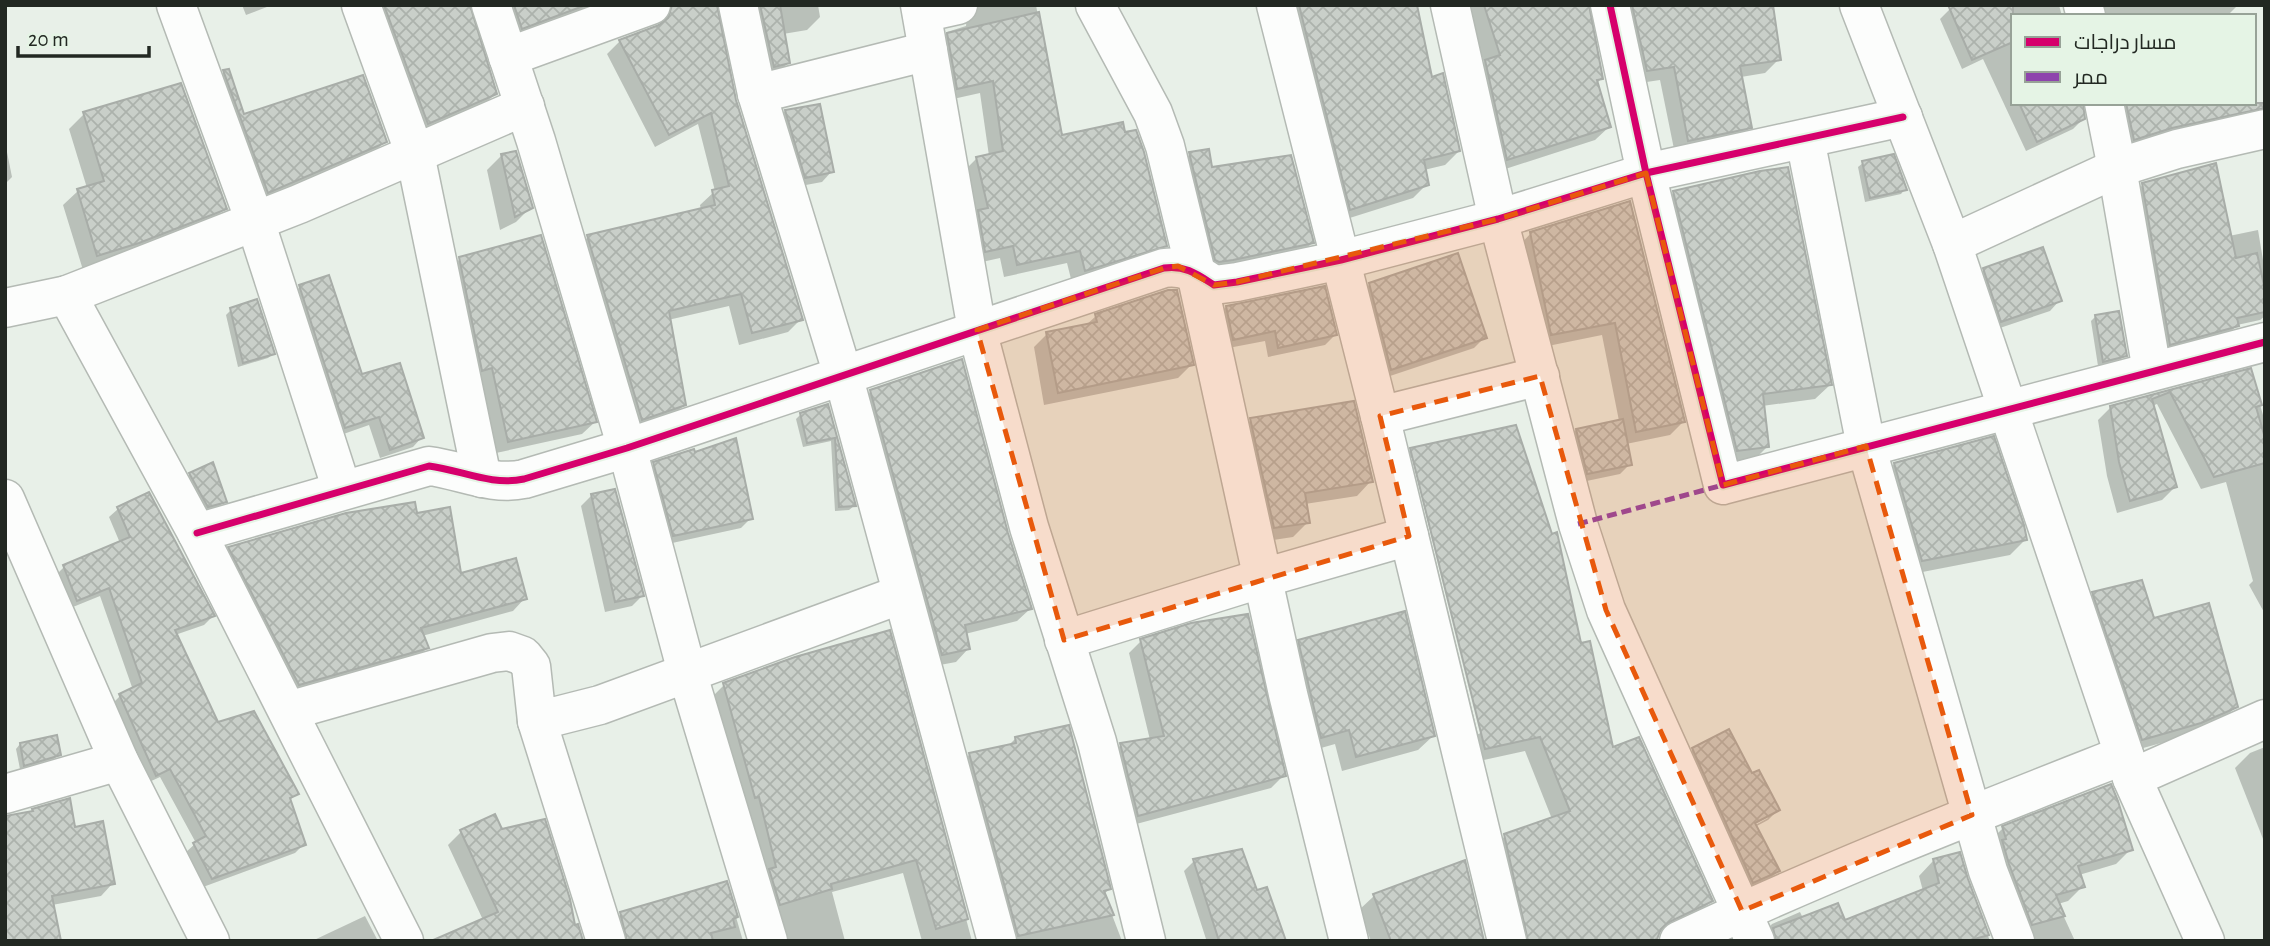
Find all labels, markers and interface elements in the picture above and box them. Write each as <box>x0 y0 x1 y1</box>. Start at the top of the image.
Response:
scale bar <box>18 14 149 58</box>
legend <box>2011 14 2256 105</box>
text: 20 m <box>28 29 69 50</box>
text: مسار دراجات <box>2074 32 2176 54</box>
text: ممر <box>2073 67 2108 89</box>

